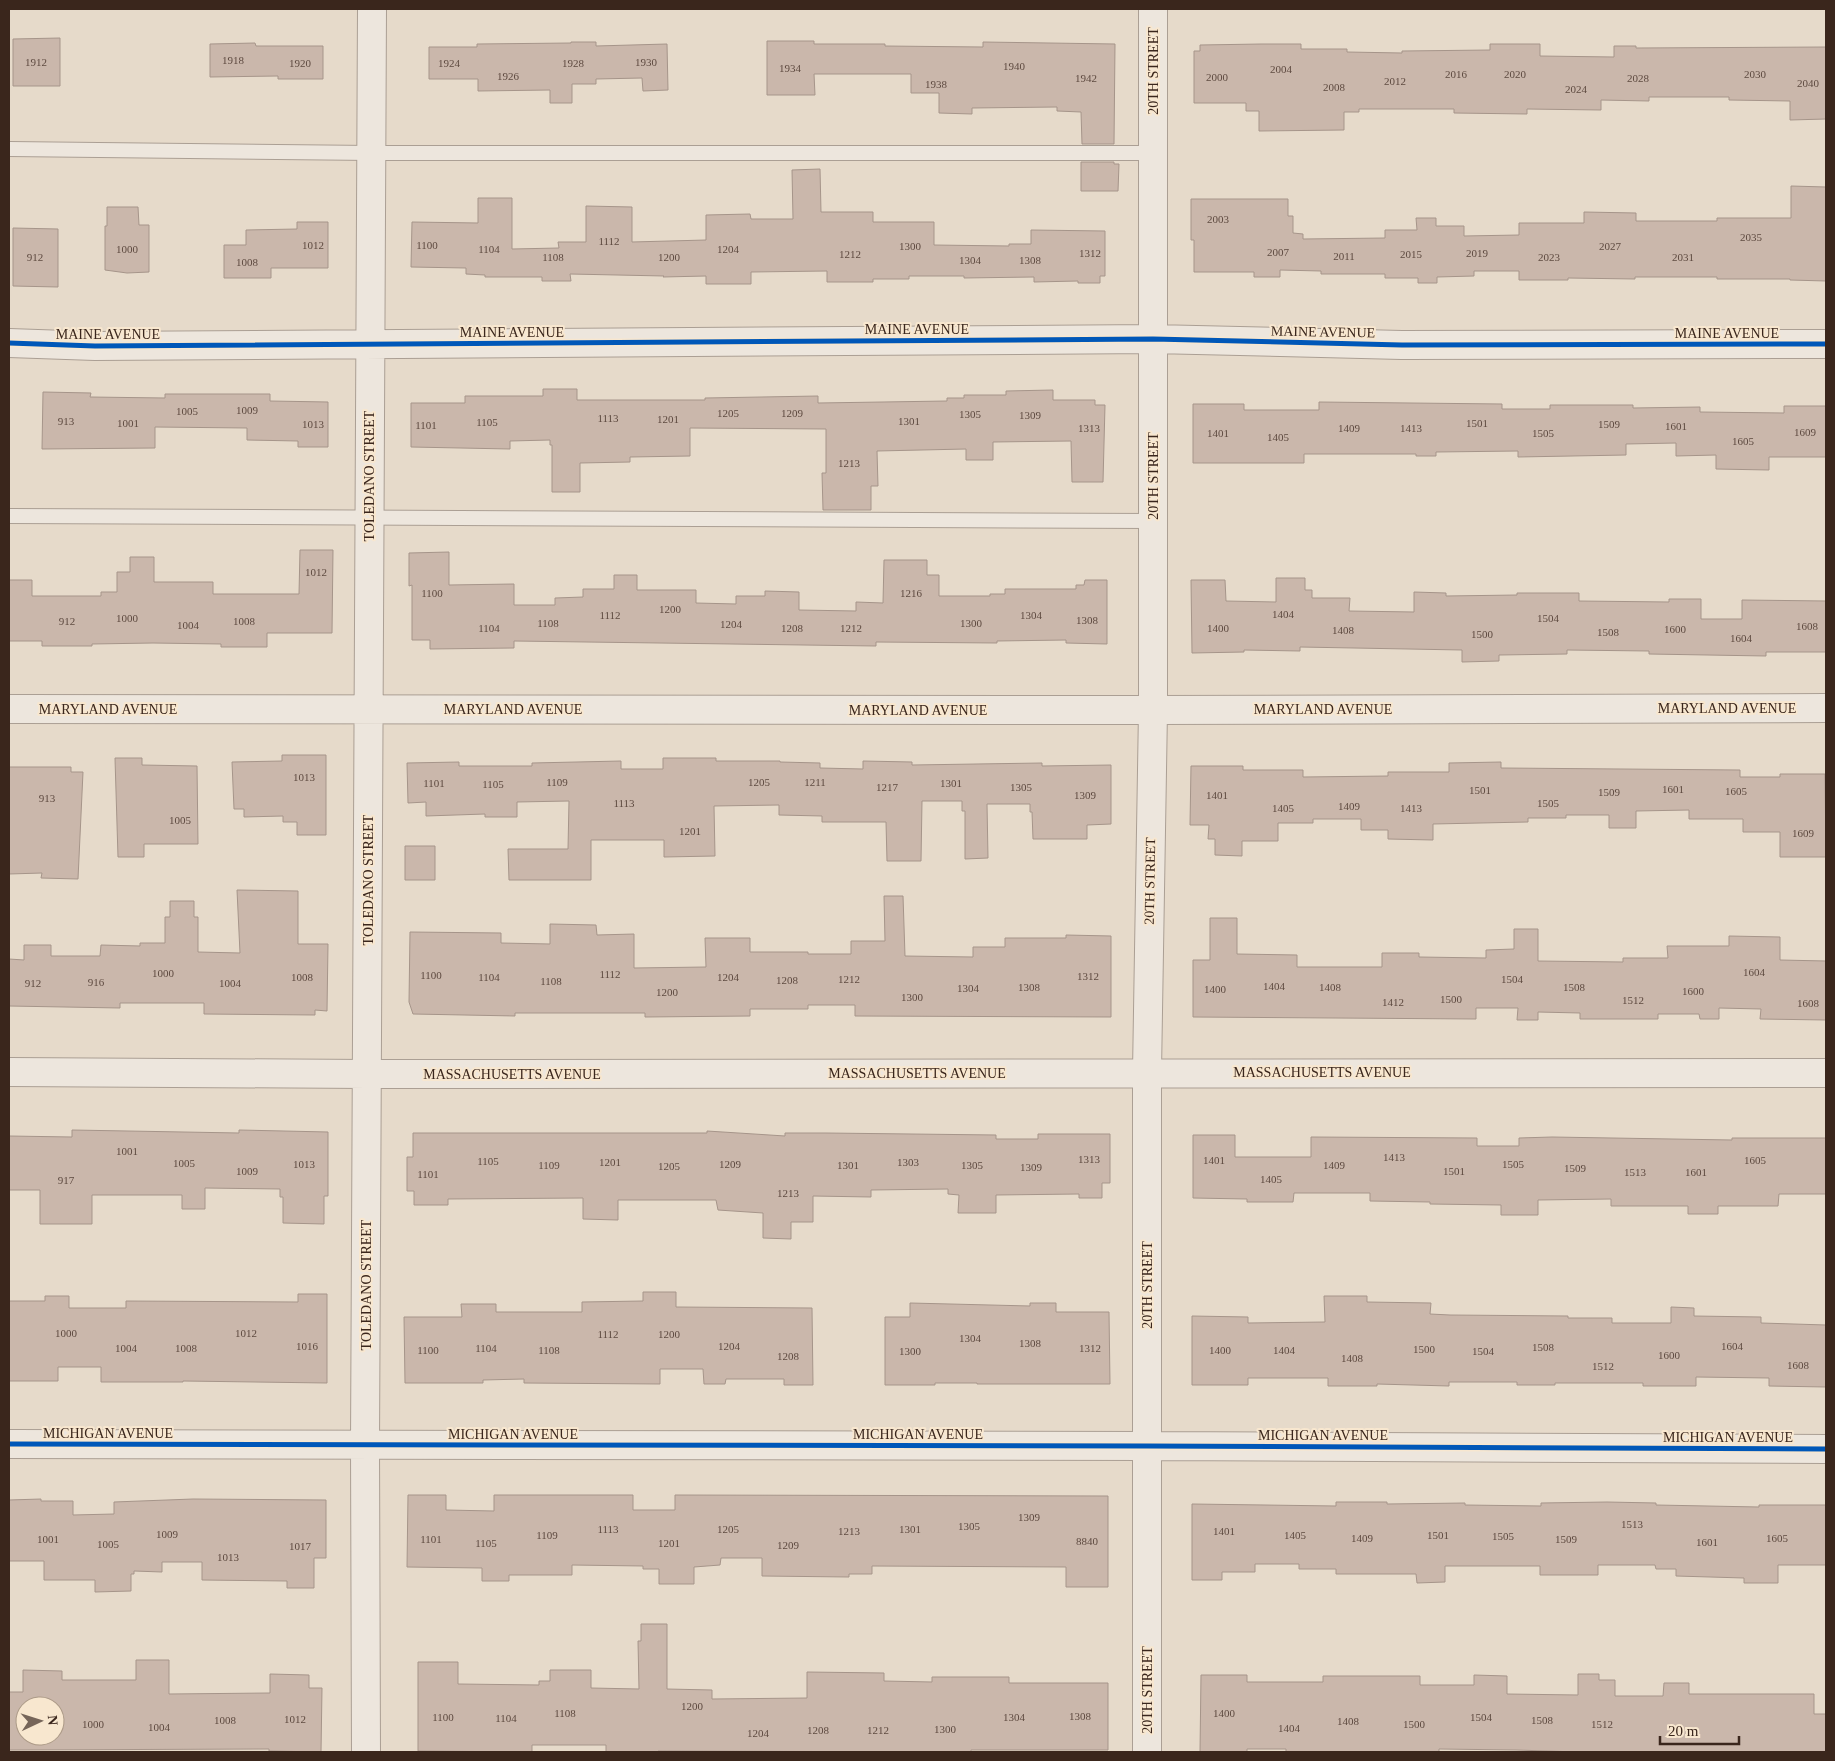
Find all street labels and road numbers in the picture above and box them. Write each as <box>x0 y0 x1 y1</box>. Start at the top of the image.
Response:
street label: 20TH STREET <box>1146 27 1161 115</box>
street label: MAINE AVENUE <box>865 322 969 337</box>
street label: MAINE AVENUE <box>1271 324 1375 340</box>
street label: MAINE AVENUE <box>460 325 564 340</box>
street label: MAINE AVENUE <box>1675 326 1779 341</box>
street label: MAINE AVENUE <box>56 327 160 342</box>
street label: TOLEDANO STREET <box>362 410 377 541</box>
street label: 20TH STREET <box>1146 432 1161 520</box>
street label: MARYLAND AVENUE <box>1658 701 1796 716</box>
street label: MARYLAND AVENUE <box>39 702 177 717</box>
street label: MARYLAND AVENUE <box>444 702 582 717</box>
street label: MARYLAND AVENUE <box>1254 702 1392 717</box>
street label: MARYLAND AVENUE <box>849 703 987 718</box>
street label: TOLEDANO STREET <box>361 814 376 945</box>
street label: 20TH STREET <box>1142 837 1158 925</box>
street label: MASSACHUSETTS AVENUE <box>1233 1065 1411 1080</box>
street label: MASSACHUSETTS AVENUE <box>828 1066 1006 1081</box>
street label: MASSACHUSETTS AVENUE <box>423 1067 601 1082</box>
street label: TOLEDANO STREET <box>359 1219 374 1350</box>
street label: 20TH STREET <box>1140 1241 1155 1329</box>
street label: MICHIGAN AVENUE <box>43 1426 173 1441</box>
street label: MICHIGAN AVENUE <box>448 1427 578 1442</box>
street label: MICHIGAN AVENUE <box>853 1427 983 1442</box>
street label: MICHIGAN AVENUE <box>1258 1428 1388 1443</box>
street label: MICHIGAN AVENUE <box>1663 1430 1793 1445</box>
street label: 20TH STREET <box>1140 1646 1155 1734</box>

